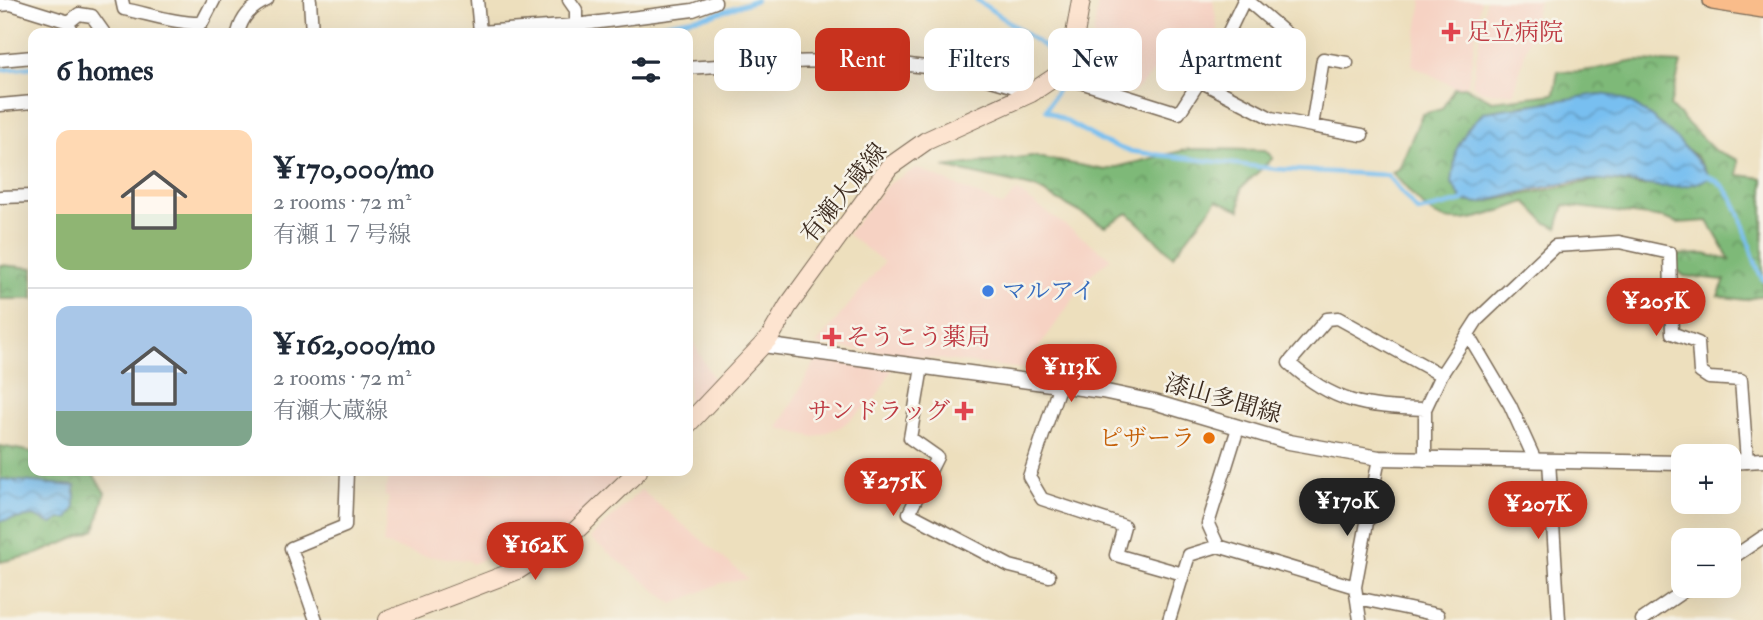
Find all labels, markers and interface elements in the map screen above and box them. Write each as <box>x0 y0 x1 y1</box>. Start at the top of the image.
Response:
place label: 足立病院 <box>1467 17 1563 48</box>
marker: 足立病院 <box>1441 22 1461 42</box>
chip: Buy <box>714 28 801 91</box>
chip: Rent <box>815 28 910 91</box>
chip: Filters <box>924 28 1034 91</box>
chip: New <box>1048 28 1142 91</box>
chip: Apartment <box>1156 28 1306 91</box>
icon: filters <box>627 51 665 89</box>
text: 6 homes <box>56 52 154 89</box>
street label: 有瀬大蔵線 <box>794 137 894 249</box>
text: ¥170,000/mo <box>273 150 434 187</box>
icon: home <box>112 158 196 242</box>
text: 2 rooms · 72 m² <box>273 187 411 216</box>
text: 有瀬１７号線 <box>273 220 411 249</box>
place label: マルアイ <box>1002 276 1096 307</box>
pin: ¥205K <box>1607 278 1705 338</box>
marker: マルアイ <box>980 283 996 299</box>
text: ¥205K <box>1623 286 1689 315</box>
place label: そうこう薬局 <box>846 322 990 353</box>
text: ¥162,000/mo <box>273 326 435 363</box>
marker: そうこう薬局 <box>824 329 840 345</box>
icon: home <box>112 334 196 418</box>
pin: ¥113K <box>1022 344 1120 404</box>
text: ¥113K <box>1042 352 1100 381</box>
text: 2 rooms · 72 m² <box>273 363 411 392</box>
street label: 漆山多聞線 <box>1161 368 1285 430</box>
text: 有瀬大蔵線 <box>273 396 388 425</box>
place label: サンドラッグ <box>808 396 950 427</box>
marker: サンドラッグ <box>956 403 972 419</box>
place label: ピザーラ <box>1099 423 1195 454</box>
marker: ピザーラ <box>1201 430 1217 446</box>
map controls <box>1671 444 1741 598</box>
button: + <box>1671 444 1741 514</box>
pin: ¥275K <box>844 458 942 518</box>
text: ¥275K <box>860 466 926 495</box>
pin: ¥170K <box>1298 478 1396 538</box>
pin: ¥207K <box>1489 482 1587 541</box>
text: ¥170K <box>1315 486 1379 515</box>
text: ¥207K <box>1504 489 1572 518</box>
pin: ¥162K <box>486 522 584 582</box>
button: − <box>1671 528 1741 598</box>
text: ¥162K <box>503 530 567 559</box>

